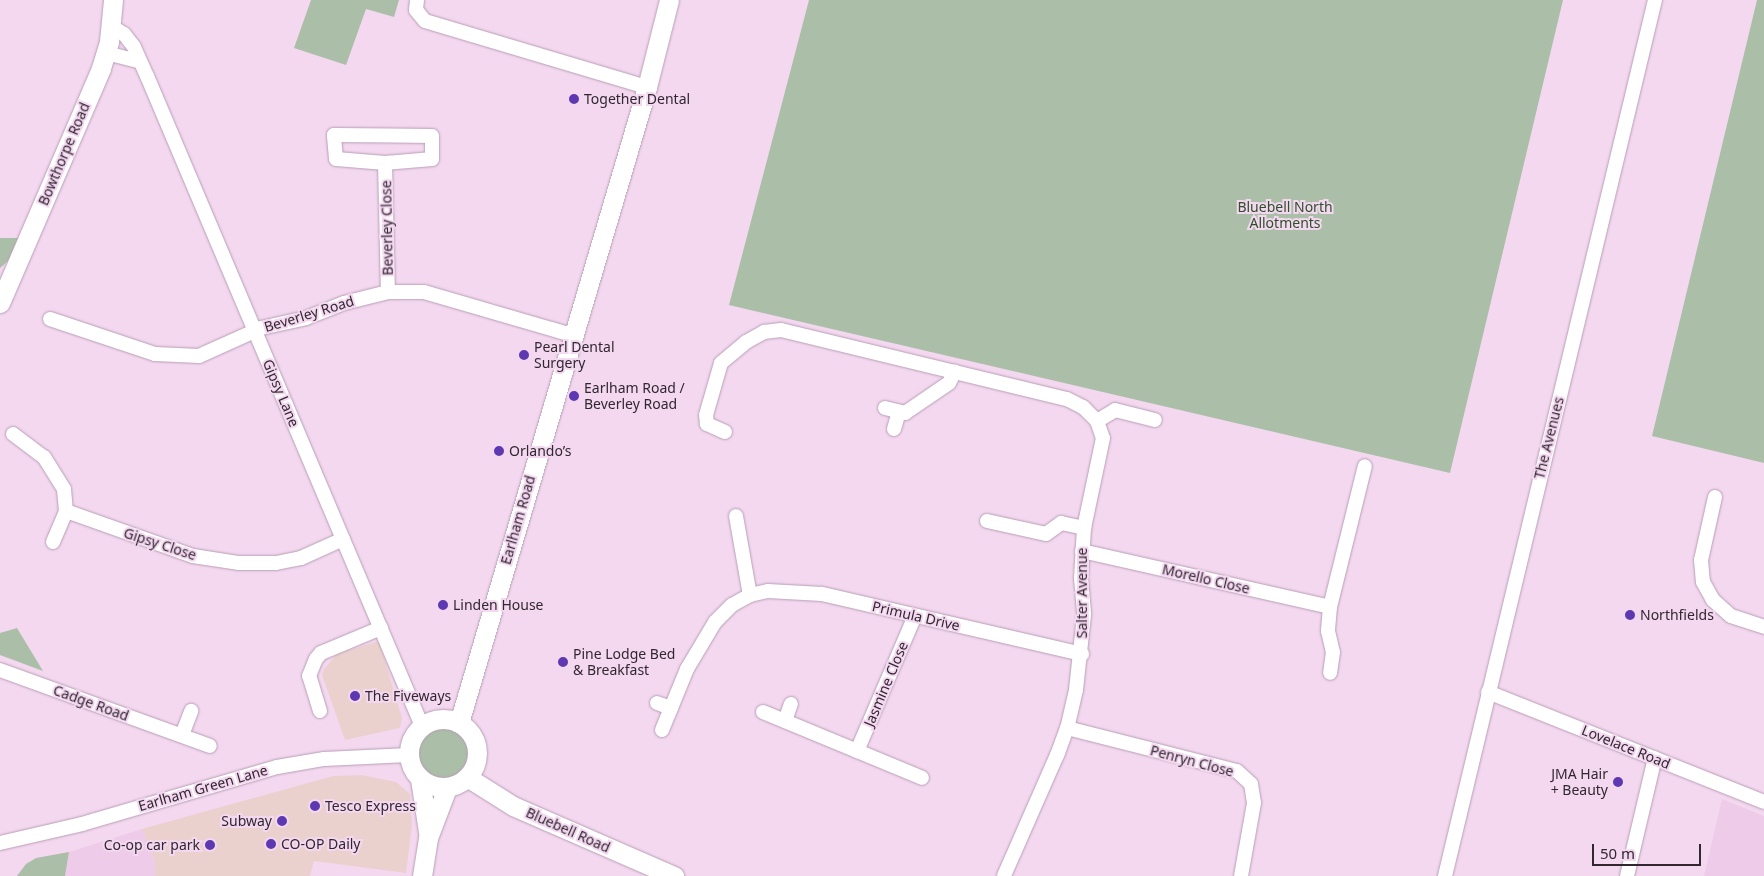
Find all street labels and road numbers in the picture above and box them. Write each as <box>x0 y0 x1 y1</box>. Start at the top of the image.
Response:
street label: Bowthorpe Road <box>35 100 93 208</box>
street label: Beverley Close <box>378 180 396 276</box>
street label: Beverley Road <box>262 292 356 336</box>
street label: Gipsy Lane <box>259 357 303 429</box>
street label: The Avenues <box>1531 395 1567 481</box>
street label: Earlham Road <box>497 474 539 566</box>
street label: Gipsy Close <box>122 524 198 564</box>
street label: Salter Avenue <box>1074 548 1090 638</box>
street label: Morello Close <box>1161 561 1251 597</box>
street label: Primula Drive <box>871 598 961 634</box>
street label: Jasmine Close <box>861 639 911 729</box>
street label: Cadge Road <box>51 682 131 724</box>
street label: Lovelace Road <box>1579 722 1673 772</box>
street label: Penryn Close <box>1148 742 1236 780</box>
street label: Earlham Green Lane <box>136 761 270 815</box>
street label: Bluebell Road <box>523 804 613 856</box>

